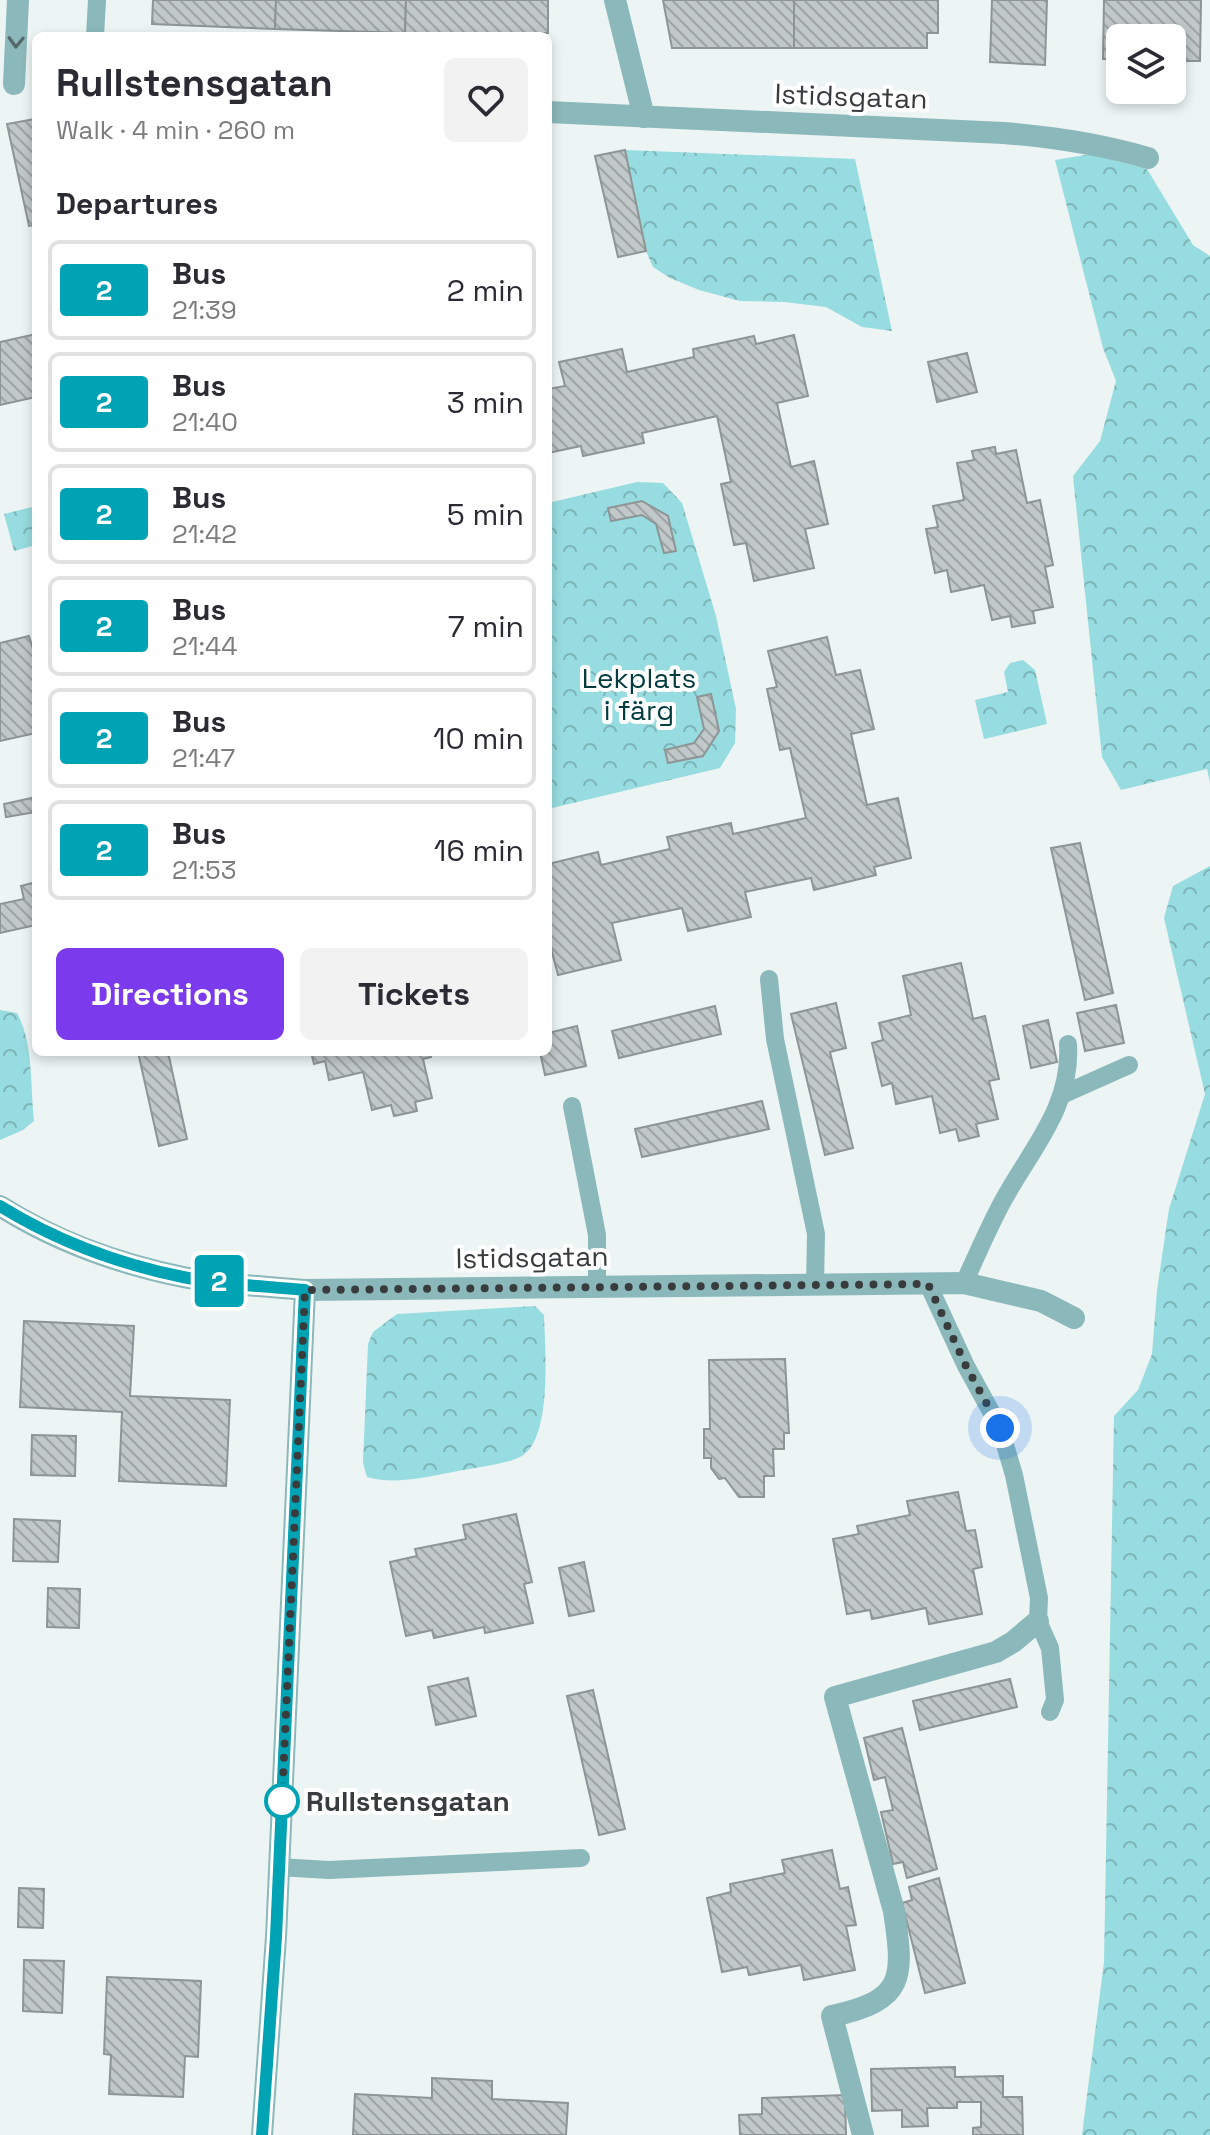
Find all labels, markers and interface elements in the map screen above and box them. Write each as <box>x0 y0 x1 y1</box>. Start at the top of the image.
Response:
map controls <box>1106 24 1186 104</box>
button: layers <box>1106 24 1186 104</box>
one-way arrow <box>7 36 24 49</box>
button: heart <box>444 58 528 142</box>
text: Rullstensgatan <box>56 59 333 107</box>
street label: Istidsgatan <box>774 75 928 117</box>
text: Walk · 4 min · 260 m <box>56 113 295 147</box>
text: Departures <box>56 184 218 223</box>
text: Bus <box>172 254 226 293</box>
text: 2 min <box>447 271 524 310</box>
text: 2 <box>96 272 112 308</box>
text: 21:39 <box>172 293 237 327</box>
text: Bus <box>172 366 226 405</box>
text: 3 min <box>447 383 524 422</box>
text: 2 <box>96 384 112 420</box>
text: 21:40 <box>172 405 238 439</box>
text: Bus <box>172 478 226 517</box>
text: 5 min <box>447 495 524 534</box>
text: 2 <box>96 496 112 532</box>
text: 21:42 <box>172 517 237 551</box>
text: Bus <box>172 590 226 629</box>
text: 7 min <box>448 607 524 646</box>
text: 2 <box>96 608 112 644</box>
text: 21:44 <box>172 629 238 663</box>
park label: Lekplats i färg <box>582 660 696 728</box>
text: Bus <box>172 702 226 741</box>
text: 10 min <box>433 719 524 758</box>
text: 2 <box>96 720 112 756</box>
text: 21:47 <box>172 741 235 775</box>
text: Bus <box>172 814 226 853</box>
text: 16 min <box>434 831 524 870</box>
text: 2 <box>96 832 112 868</box>
text: 21:53 <box>172 853 236 887</box>
button: Directions <box>56 948 284 1040</box>
button: Tickets <box>300 948 528 1040</box>
street label: Istidsgatan <box>455 1238 609 1276</box>
line badge: 2 <box>193 1255 245 1307</box>
text: 2 <box>211 1263 227 1299</box>
your location <box>980 1408 1020 1448</box>
place label: Rullstensgatan <box>306 1783 510 1819</box>
marker: Rullstensgatan <box>265 1784 299 1818</box>

